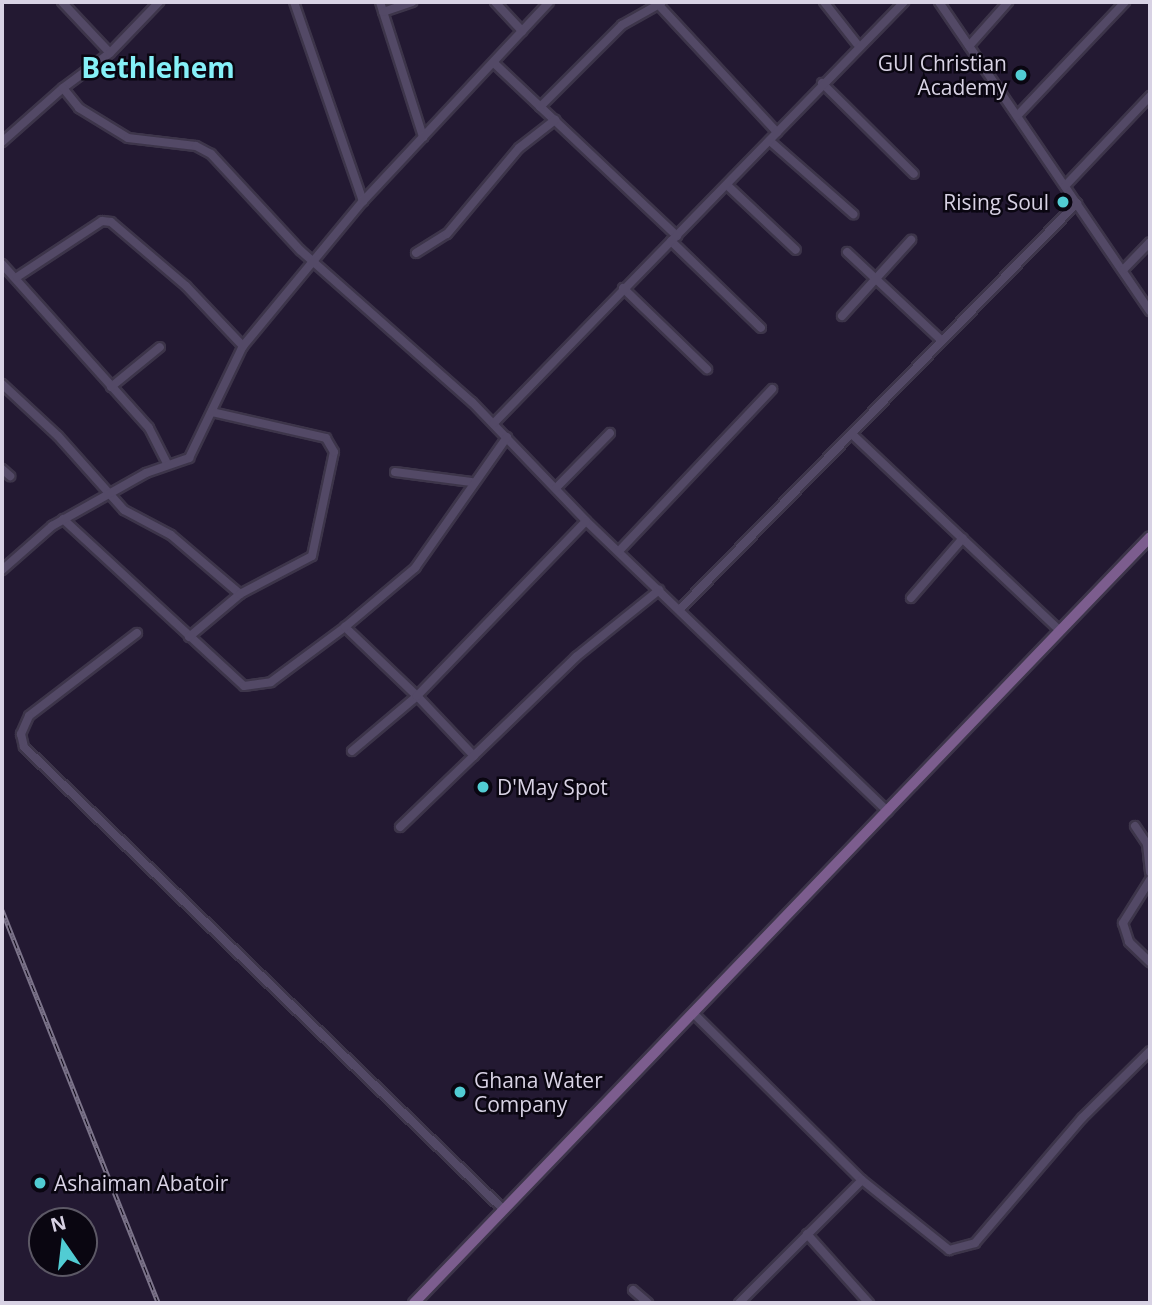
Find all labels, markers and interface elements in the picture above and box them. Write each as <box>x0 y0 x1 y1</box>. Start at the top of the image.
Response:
district label: Bethlehem <box>81 50 235 84</box>
place label: GUI Christian Academy <box>878 50 1007 100</box>
marker: GUI Christian Academy <box>1013 67 1029 83</box>
place label: Rising Soul <box>943 189 1049 215</box>
marker: Rising Soul <box>1055 194 1071 210</box>
place label: D'May Spot <box>497 774 608 800</box>
marker: D'May Spot <box>475 779 491 795</box>
place label: Ghana Water Company <box>474 1067 603 1117</box>
marker: Ghana Water Company <box>452 1084 468 1100</box>
place label: Ashaiman Abatoir <box>54 1170 228 1196</box>
marker: Ashaiman Abatoir <box>32 1175 48 1191</box>
north arrow <box>28 1207 98 1277</box>
text: N <box>48 1209 69 1238</box>

